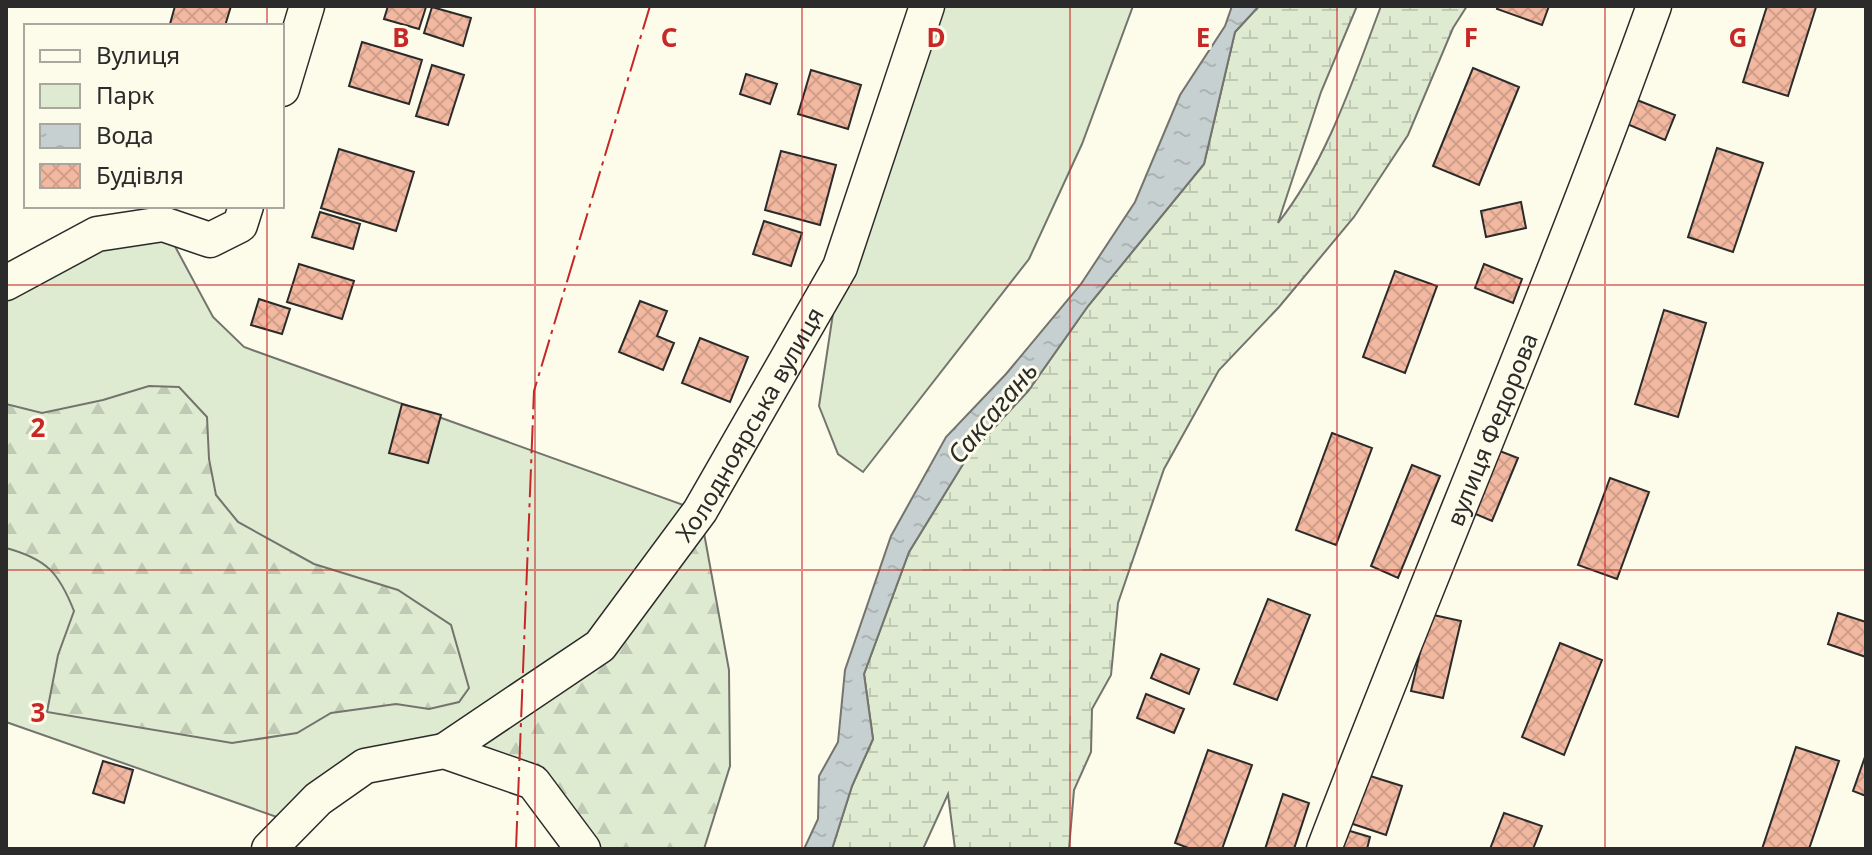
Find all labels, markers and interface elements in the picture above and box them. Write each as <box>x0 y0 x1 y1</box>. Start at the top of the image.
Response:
text: B <box>392 19 410 55</box>
text: C <box>661 19 677 55</box>
text: D <box>926 19 946 55</box>
text: E <box>1196 19 1210 55</box>
text: F <box>1464 19 1478 55</box>
text: G <box>1729 19 1747 55</box>
legend <box>24 24 284 208</box>
text: Вулиця <box>96 38 180 71</box>
text: Парк <box>96 78 155 111</box>
text: Вода <box>96 118 154 151</box>
text: Будівля <box>96 158 184 191</box>
street label: Холодноярська вулиця <box>667 300 830 548</box>
street label: вулиця Федорова <box>1437 328 1544 530</box>
water label: Саксагань <box>939 353 1045 471</box>
text: 2 <box>31 409 46 445</box>
text: 3 <box>31 694 45 730</box>

